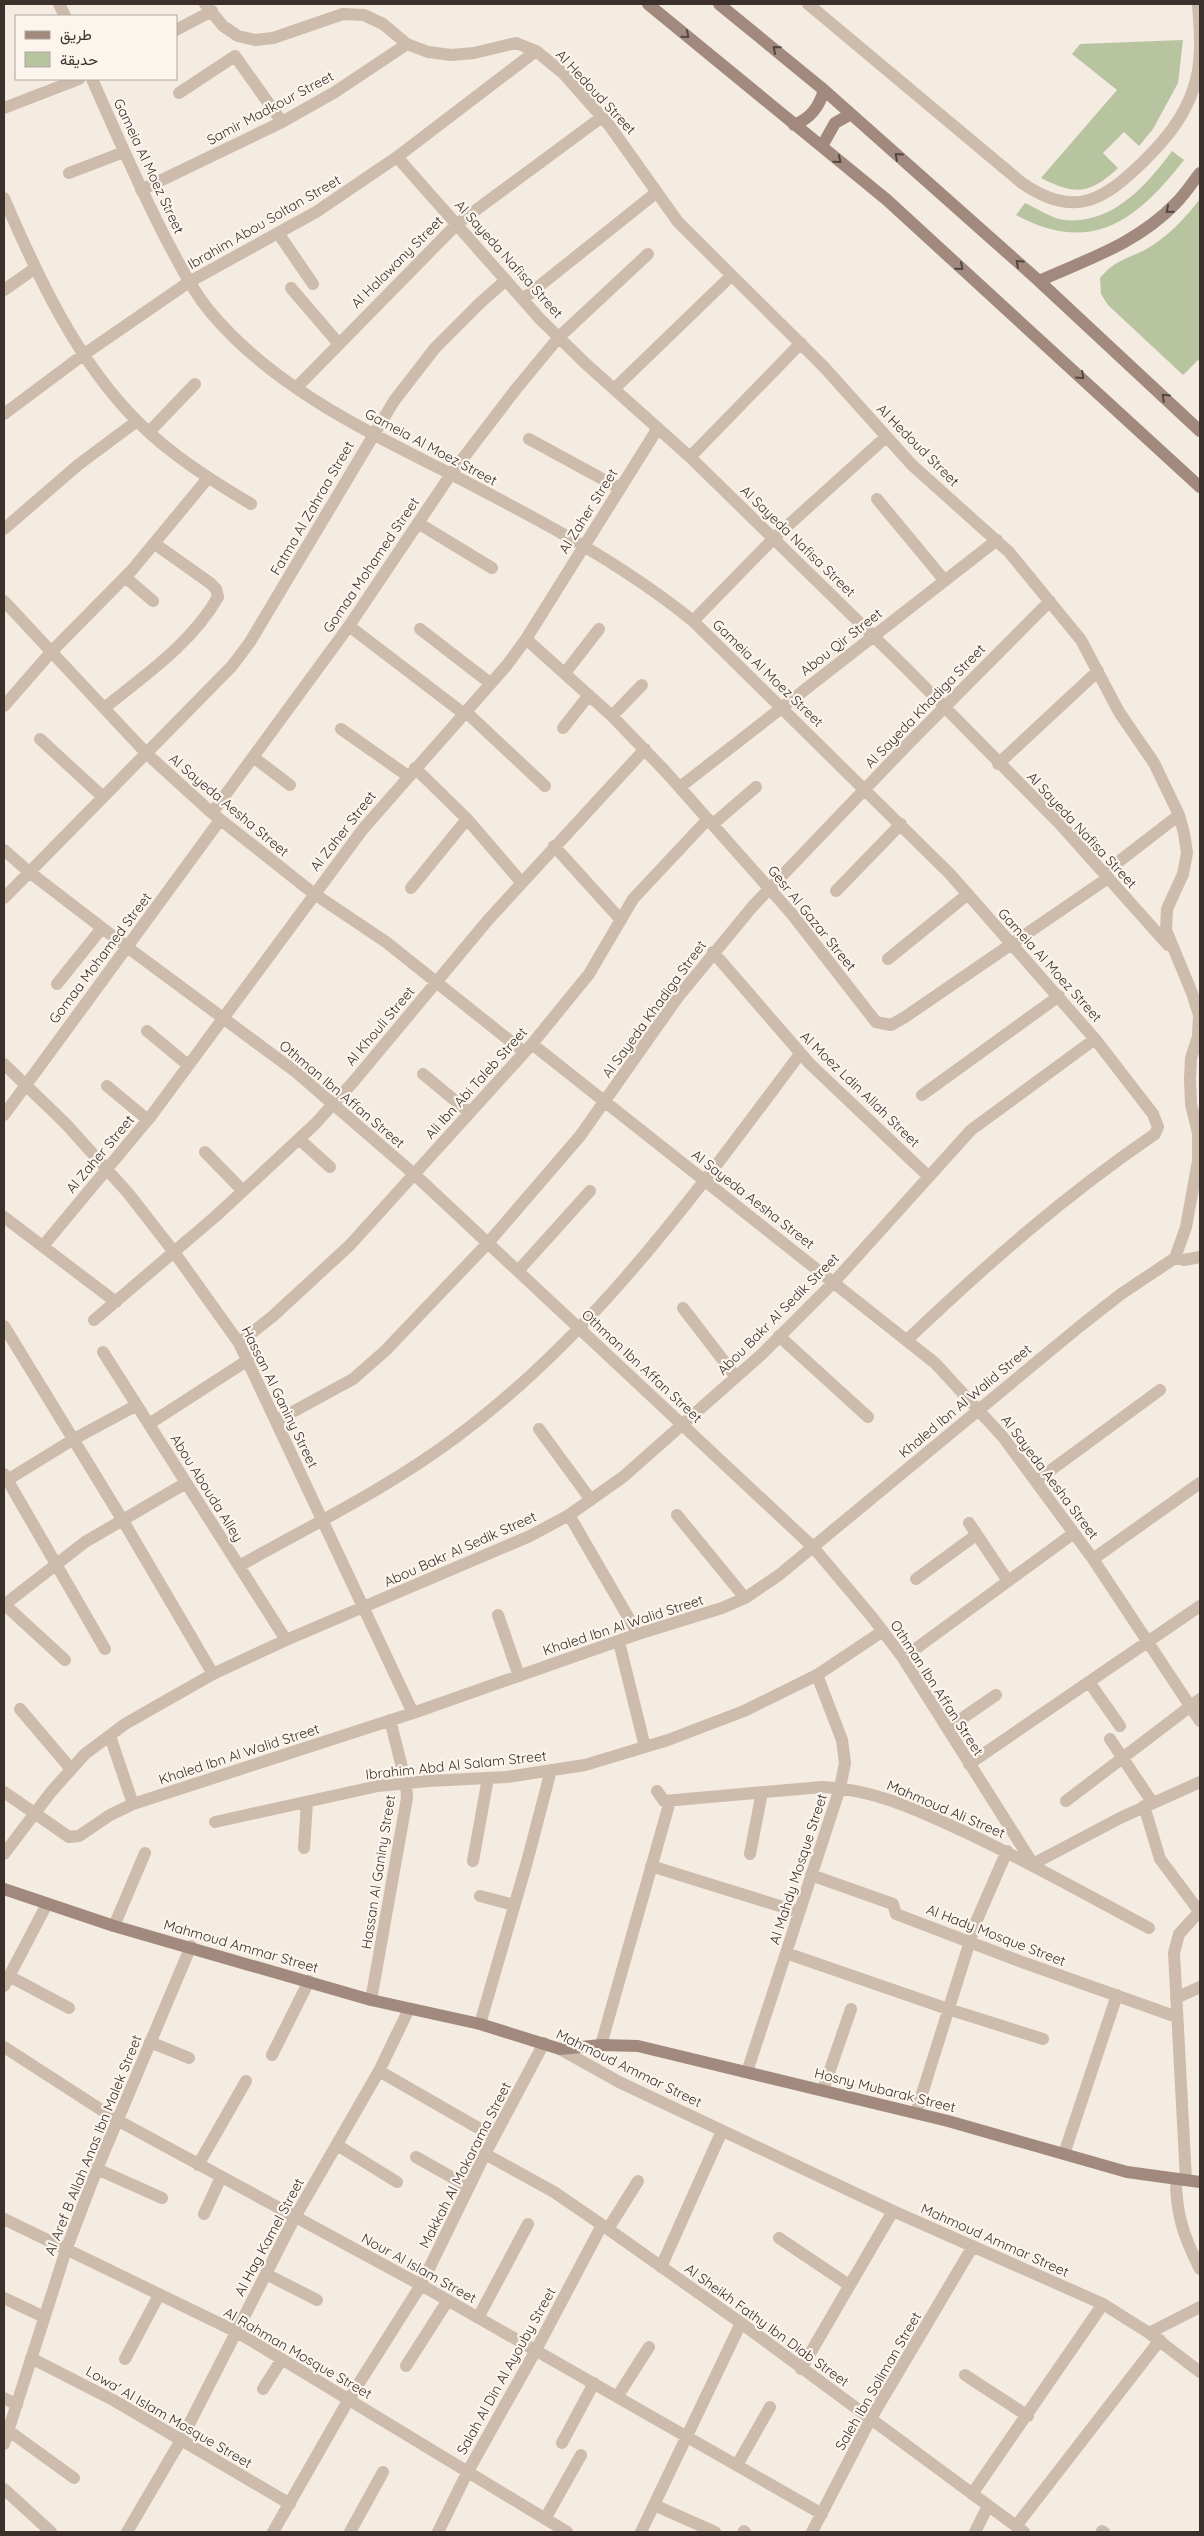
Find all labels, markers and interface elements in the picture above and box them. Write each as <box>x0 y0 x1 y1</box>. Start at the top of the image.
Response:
legend <box>15 15 178 80</box>
text: طريق <box>60 25 92 45</box>
one-way arrow <box>680 29 689 37</box>
one-way arrow <box>772 45 781 54</box>
street label: Al Hedoud Street <box>552 46 640 138</box>
text: حديقة <box>60 50 98 69</box>
street label: Samir Madkour Street <box>204 67 337 149</box>
street label: Gameia Al Moez Street <box>110 95 188 237</box>
one-way arrow <box>894 152 903 161</box>
one-way arrow <box>832 155 841 163</box>
street label: Ibrahim Abou Soltan Street <box>184 171 344 273</box>
street label: Al Sayeda Nafisa Street <box>451 196 567 322</box>
one-way arrow <box>1165 204 1174 213</box>
street label: Al Halawany Street <box>347 212 447 312</box>
one-way arrow <box>1016 260 1025 269</box>
one-way arrow <box>955 261 964 270</box>
one-way arrow <box>1075 370 1084 379</box>
one-way arrow <box>1162 394 1171 403</box>
street label: Al Hedoud Street <box>873 400 963 490</box>
street label: Gameia Al Moez Street <box>362 404 500 490</box>
street label: Fatma Al Zahraa Street <box>266 438 358 578</box>
street label: Al Zaher Street <box>555 465 621 557</box>
street label: Al Sayeda Nafisa Street <box>737 481 859 601</box>
street label: Gomaa Mohamed Street <box>319 494 423 636</box>
street label: Abou Qir Street <box>796 604 886 680</box>
street label: Gameia Al Moez Street <box>709 615 827 731</box>
street label: Al Sayeda Khadiga Street <box>861 640 989 772</box>
street label: Al Sayeda Aesha Street <box>165 750 293 861</box>
street label: Al Sayeda Nafisa Street <box>1023 768 1141 892</box>
street label: Al Zaher Street <box>306 787 380 875</box>
street label: Gesr Al Gazar Street <box>764 862 860 975</box>
street label: Gomaa Mohamed Street <box>45 889 155 1027</box>
street label: Gameia Al Moez Street <box>994 904 1106 1026</box>
street label: Al Sayeda Khadiga Street <box>598 937 710 1081</box>
street label: Al Khouli Street <box>342 982 419 1069</box>
street label: Ali Ibn Abi Taleb Street <box>421 1023 531 1143</box>
street label: Al Moez Ldin Allah Street <box>796 1027 924 1151</box>
street label: Othman Ibn Affan Street <box>276 1036 409 1152</box>
street label: Al Zaher Street <box>62 1111 138 1197</box>
street label: Al Sayeda Aesha Street <box>688 1145 818 1253</box>
street label: Abou Bakr Al Sedik Street <box>713 1249 843 1379</box>
street label: Othman Ibn Affan Street <box>578 1305 706 1427</box>
street label: Hassan Al Ganiny Street <box>238 1323 322 1471</box>
street label: Khaled Ibn Al Walid Street <box>895 1340 1035 1462</box>
street label: Al Sayeda Aesha Street <box>997 1411 1103 1543</box>
street label: Abou Abouda Alley <box>167 1431 247 1545</box>
street label: Abou Bakr Al Sedik Street <box>381 1507 539 1591</box>
street label: Khaled Ibn Al Walid Street <box>540 1590 706 1659</box>
street label: Othman Ibn Affan Street <box>886 1617 988 1759</box>
street label: Khaled Ibn Al Walid Street <box>156 1719 322 1788</box>
street label: Ibrahim Abd Al Salam Street <box>365 1747 548 1783</box>
street label: Mahmoud Ali Street <box>884 1776 1008 1842</box>
street label: Al Mahdy Mosque Street <box>765 1791 831 1947</box>
street label: Hassan Al Ganiny Street <box>357 1793 399 1950</box>
street label: Al Hady Mosque Street <box>924 1900 1069 1970</box>
street label: Mahmoud Ammar Street <box>162 1915 321 1977</box>
street label: Mahmoud Ammar Street <box>553 2025 705 2111</box>
street label: Al Aref B Allah Anas Ibn Malek Street <box>40 2032 146 2258</box>
street label: Hosny Mubarak Street <box>813 2064 958 2116</box>
street label: Makkah Al Mokarama Street <box>415 2079 515 2251</box>
street label: Al Hag Kamel Street <box>230 2175 308 2299</box>
street label: Mahmoud Ammar Street <box>918 2199 1072 2281</box>
street label: Nour Al Islam Street <box>358 2229 480 2307</box>
street label: Al Sheikh Fathy Ibn Diab Street <box>681 2259 853 2391</box>
street label: Salah Al Din Al Ayouby Street <box>452 2284 560 2458</box>
street label: Al Rahman Mosque Street <box>221 2303 376 2403</box>
street label: Saleh Ibn Soliman Street <box>831 2308 925 2453</box>
street label: Lowa' Al Islam Mosque Street <box>83 2362 256 2472</box>

